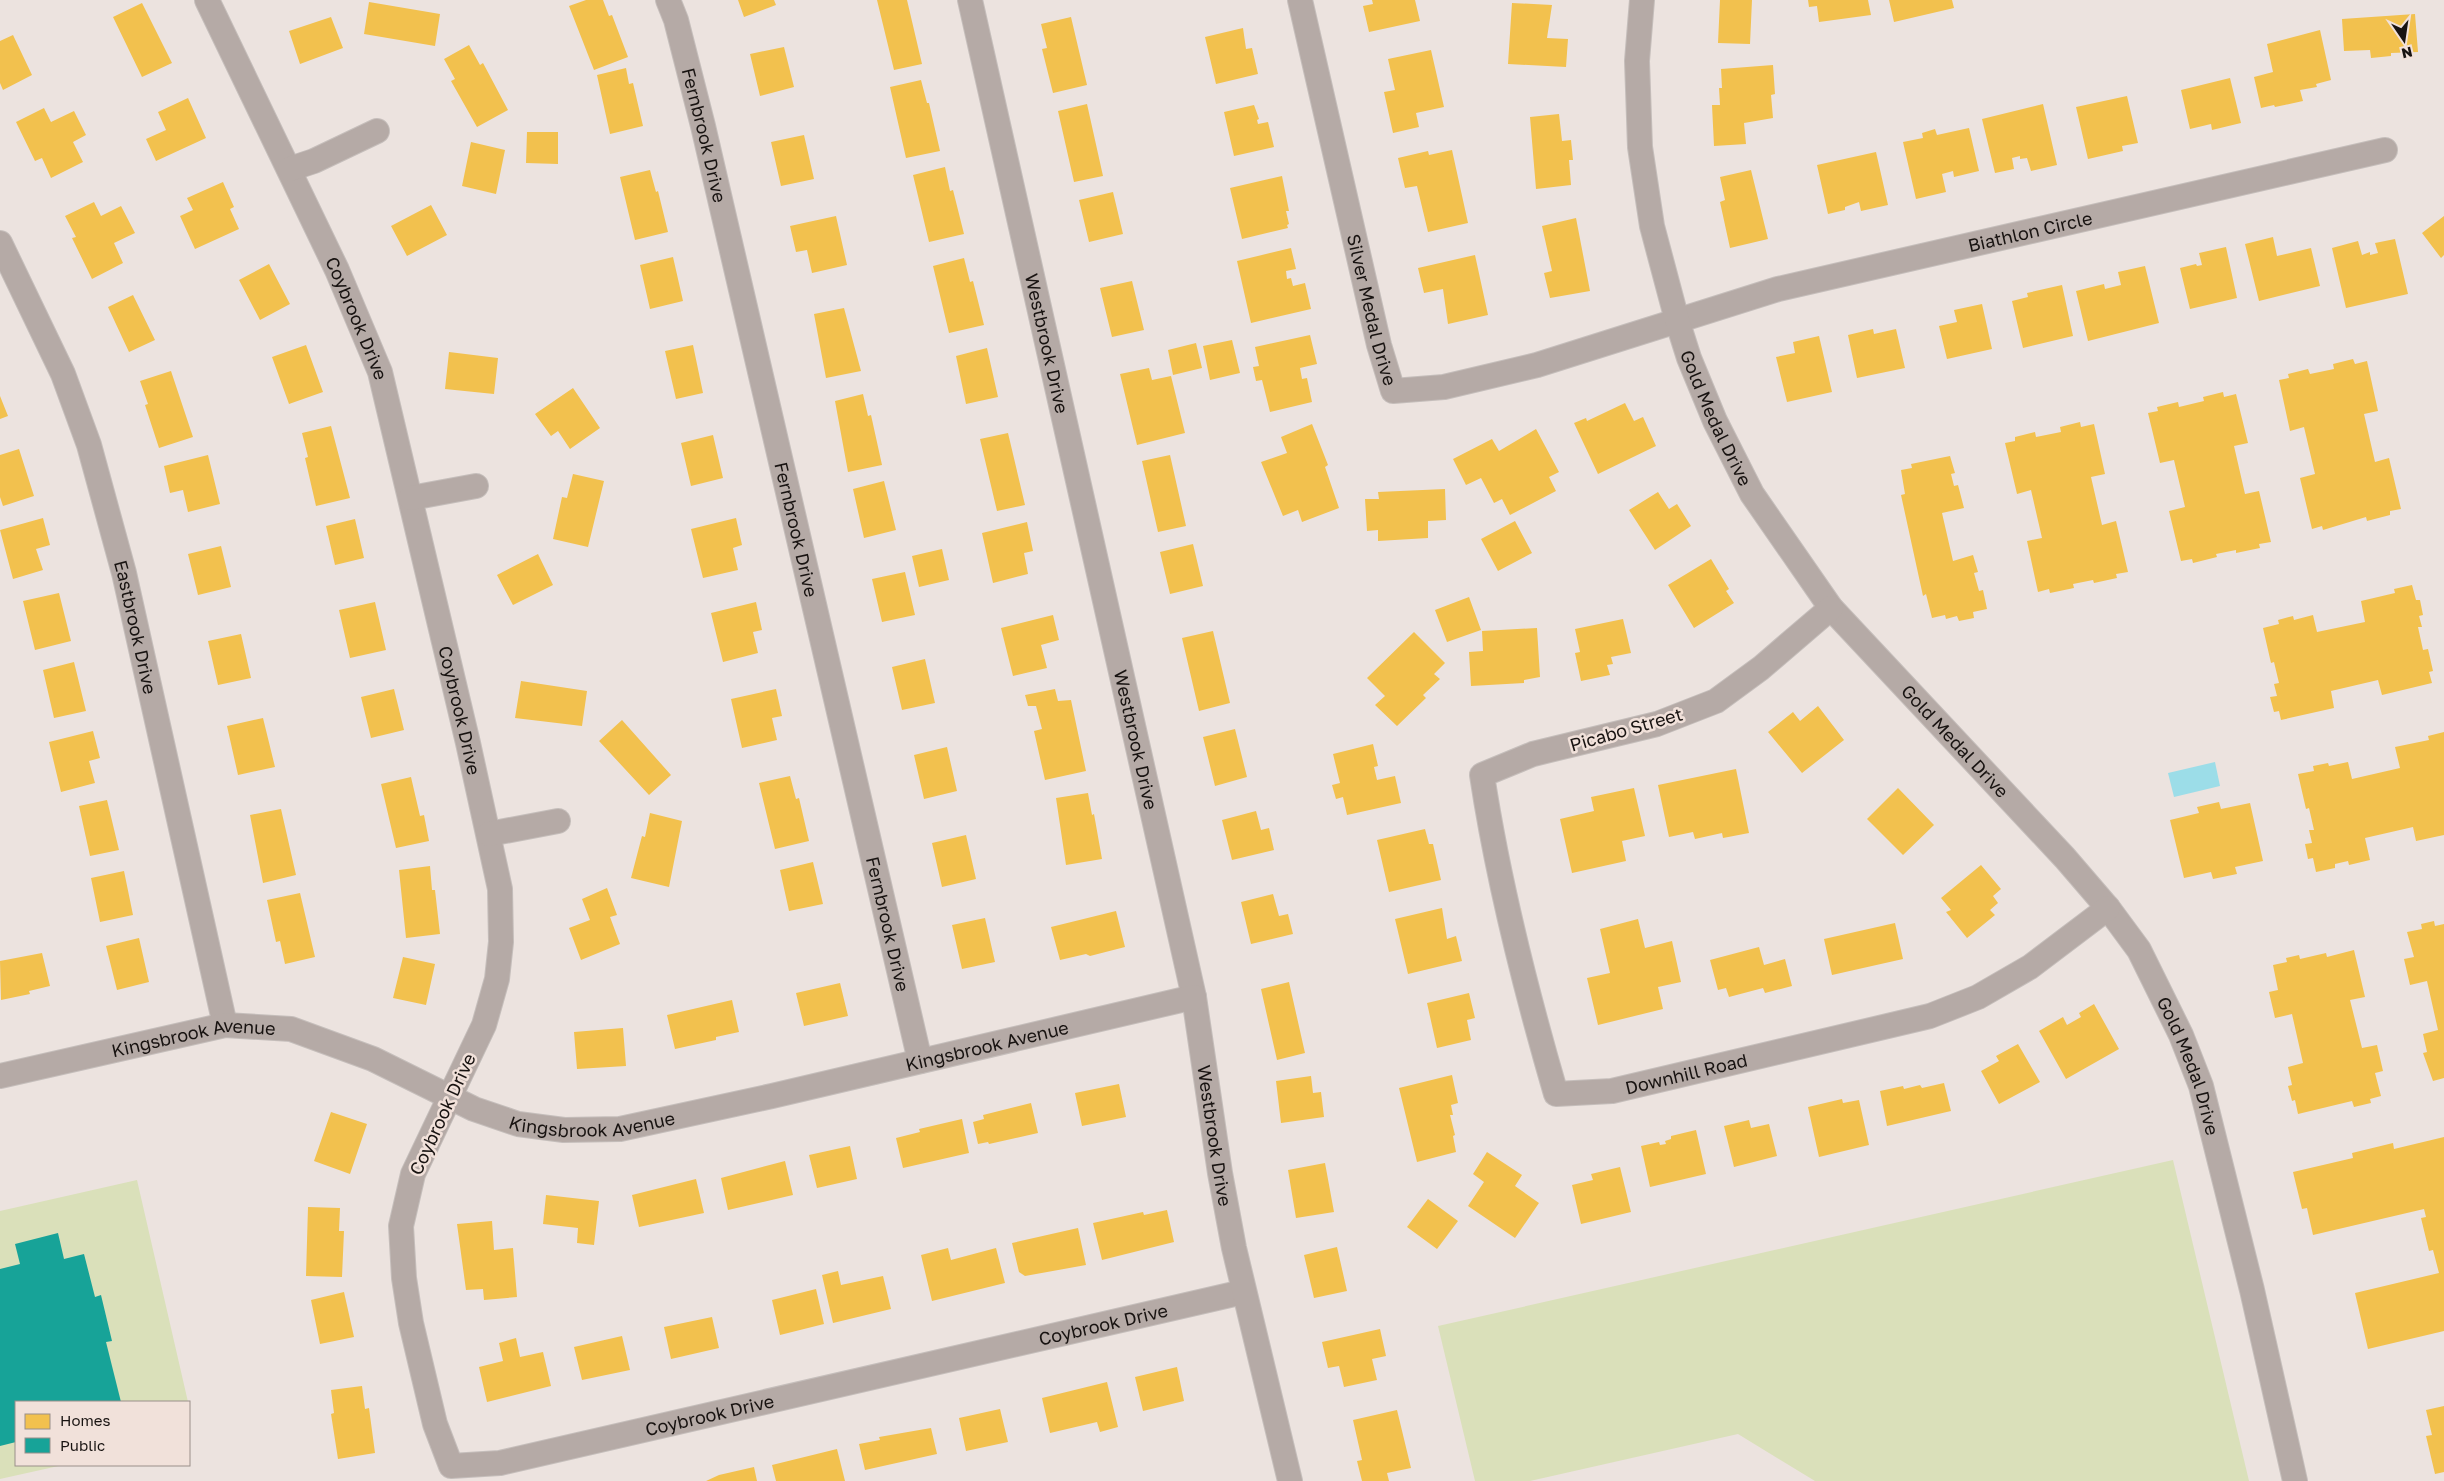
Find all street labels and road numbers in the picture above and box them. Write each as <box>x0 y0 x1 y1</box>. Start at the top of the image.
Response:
street label: Fernbrook Drive <box>678 65 731 205</box>
street label: Biathlon Circle <box>1966 206 2094 256</box>
street label: Silver Medal Drive <box>1343 232 1402 388</box>
street label: Coybrook Drive <box>321 253 392 382</box>
street label: Westbrook Drive <box>1021 271 1074 415</box>
street label: Gold Medal Drive <box>1676 347 1757 489</box>
street label: Fernbrook Drive <box>770 460 823 599</box>
street label: Eastbrook Drive <box>110 558 162 696</box>
street label: Coybrook Drive <box>434 644 486 777</box>
street label: Westbrook Drive <box>1110 668 1163 812</box>
street label: Gold Medal Drive <box>1897 680 2014 802</box>
street label: Picabo Street <box>1567 702 1685 756</box>
street label: Fernbrook Drive <box>862 854 914 994</box>
street label: Gold Medal Drive <box>2153 993 2224 1137</box>
street label: Kingsbrook Avenue <box>109 1014 276 1061</box>
street label: Kingsbrook Avenue <box>903 1016 1071 1075</box>
street label: Downhill Road <box>1623 1048 1749 1099</box>
street label: Coybrook Drive <box>404 1050 480 1178</box>
street label: Westbrook Drive <box>1193 1063 1237 1208</box>
street label: Kingsbrook Avenue <box>506 1106 677 1142</box>
street label: Coybrook Drive <box>1037 1299 1170 1350</box>
street label: Coybrook Drive <box>643 1389 776 1440</box>

